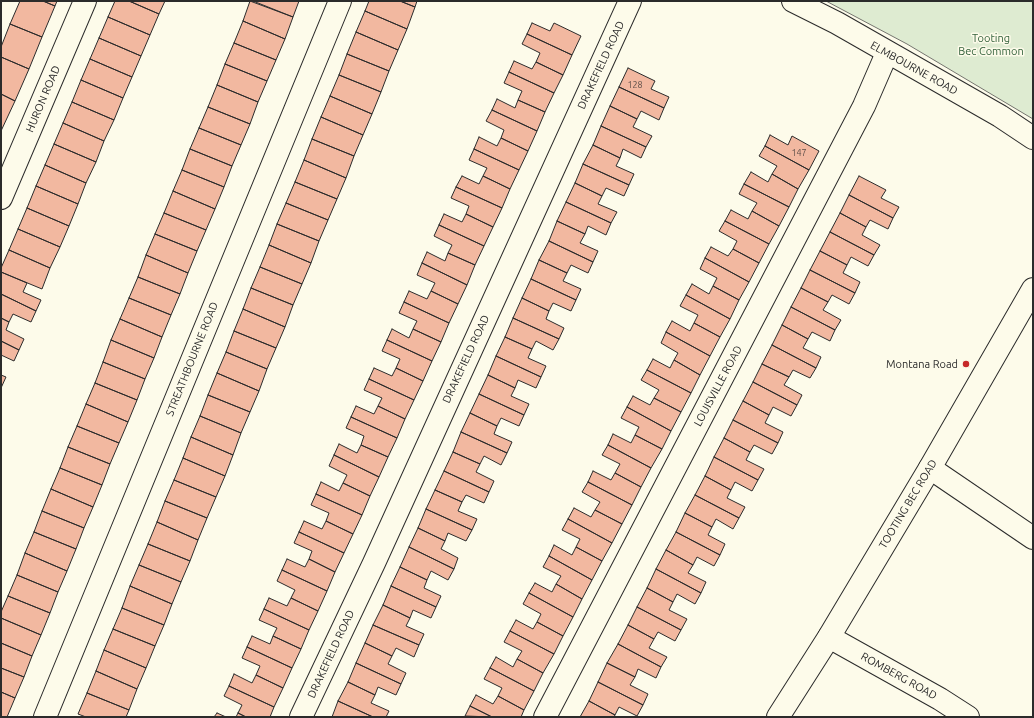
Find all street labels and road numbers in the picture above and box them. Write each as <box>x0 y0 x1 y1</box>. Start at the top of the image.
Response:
street label: DRAKEFIELD ROAD <box>575 19 627 111</box>
street label: ELMBOURNE ROAD <box>868 38 960 98</box>
street label: HURON ROAD <box>23 64 63 134</box>
street label: STREATHBOURNE ROAD <box>163 300 221 418</box>
street label: DRAKEFIELD ROAD <box>440 313 492 405</box>
street label: LOUISVILLE ROAD <box>691 343 745 429</box>
street label: TOOTING BEC ROAD <box>876 457 940 551</box>
street label: DRAKEFIELD ROAD <box>305 608 357 700</box>
street label: ROMBERG ROAD <box>859 650 939 702</box>

